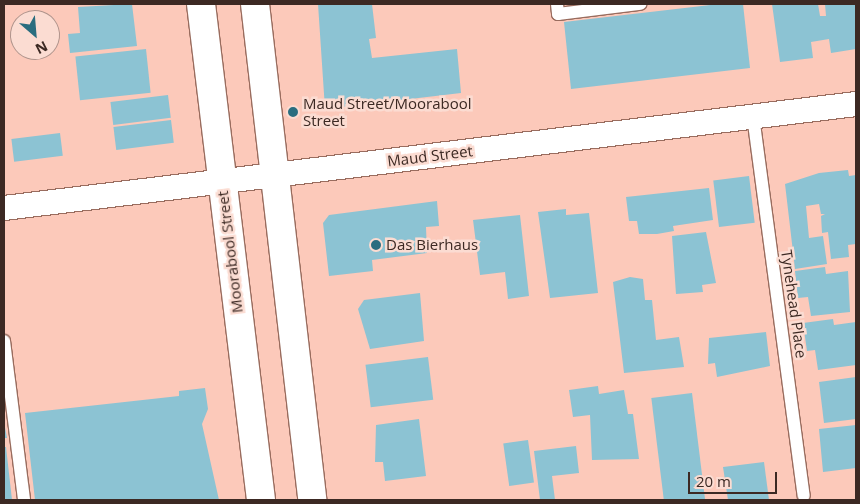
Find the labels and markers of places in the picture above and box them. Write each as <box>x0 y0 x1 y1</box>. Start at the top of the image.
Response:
place label: Maud Street/Moorabool Street <box>303 94 472 129</box>
marker: Maud Street/Moorabool Street <box>287 106 299 118</box>
place label: Das Bierhaus <box>386 236 478 254</box>
marker: Das Bierhaus <box>370 239 382 251</box>

